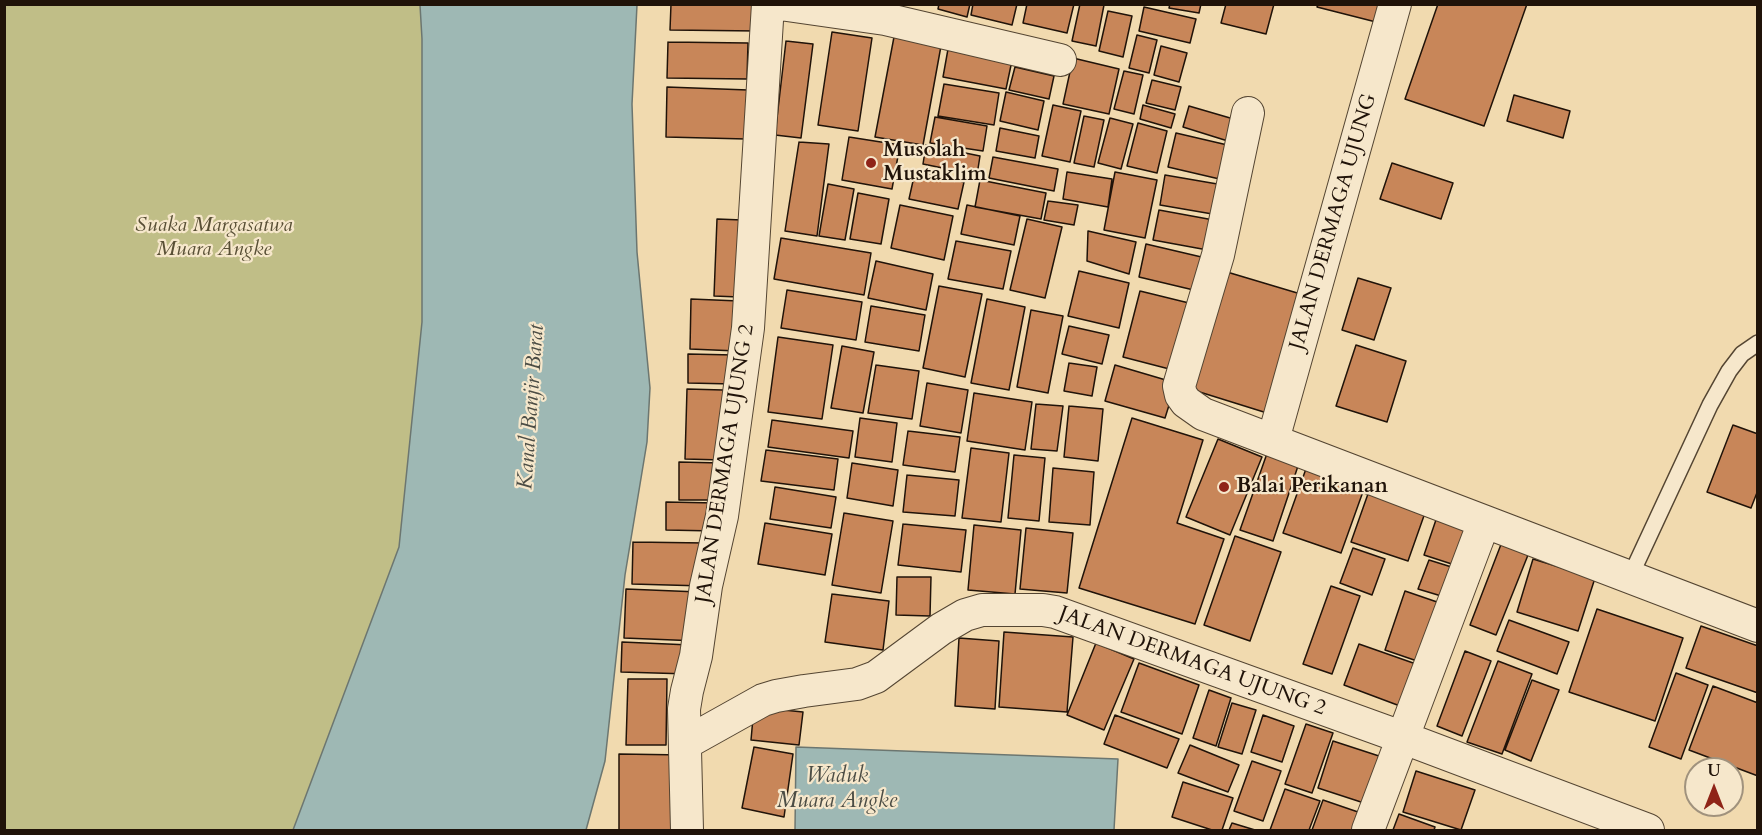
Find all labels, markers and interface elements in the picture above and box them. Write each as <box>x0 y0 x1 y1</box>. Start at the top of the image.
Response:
street label: JALAN DERMAGA UJUNG <box>1285 91 1383 353</box>
place label: Musolah Mustaklim <box>883 138 987 188</box>
marker: Musolah Mustaklim <box>864 156 878 170</box>
park label: Suaka Margasatwa Muara Angke <box>135 213 293 263</box>
water label: Kanal Banjir Barat <box>513 323 551 491</box>
street label: JALAN DERMAGA UJUNG 2 <box>691 323 761 605</box>
place label: Balai Perikanan <box>1236 474 1388 500</box>
marker: Balai Perikanan <box>1217 480 1231 494</box>
street label: JALAN DERMAGA UJUNG 2 <box>1055 602 1329 722</box>
north arrow <box>1684 757 1744 817</box>
text: U <box>1707 760 1721 782</box>
water label: Waduk Muara Angke <box>777 764 897 816</box>

